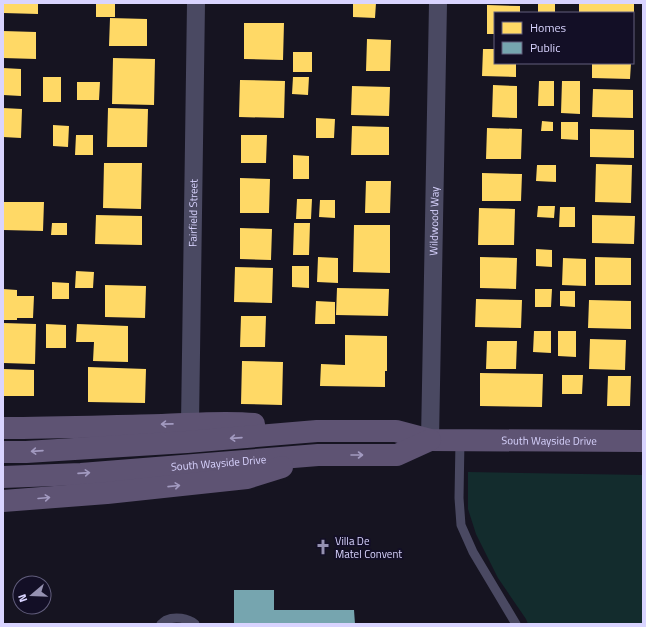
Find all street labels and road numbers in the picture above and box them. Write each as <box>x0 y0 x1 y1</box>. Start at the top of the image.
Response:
street label: Fairfield Street <box>185 179 201 247</box>
street label: Wildwood Way <box>425 186 443 256</box>
street label: South Wayside Drive <box>501 432 597 449</box>
street label: South Wayside Drive <box>170 451 267 475</box>

